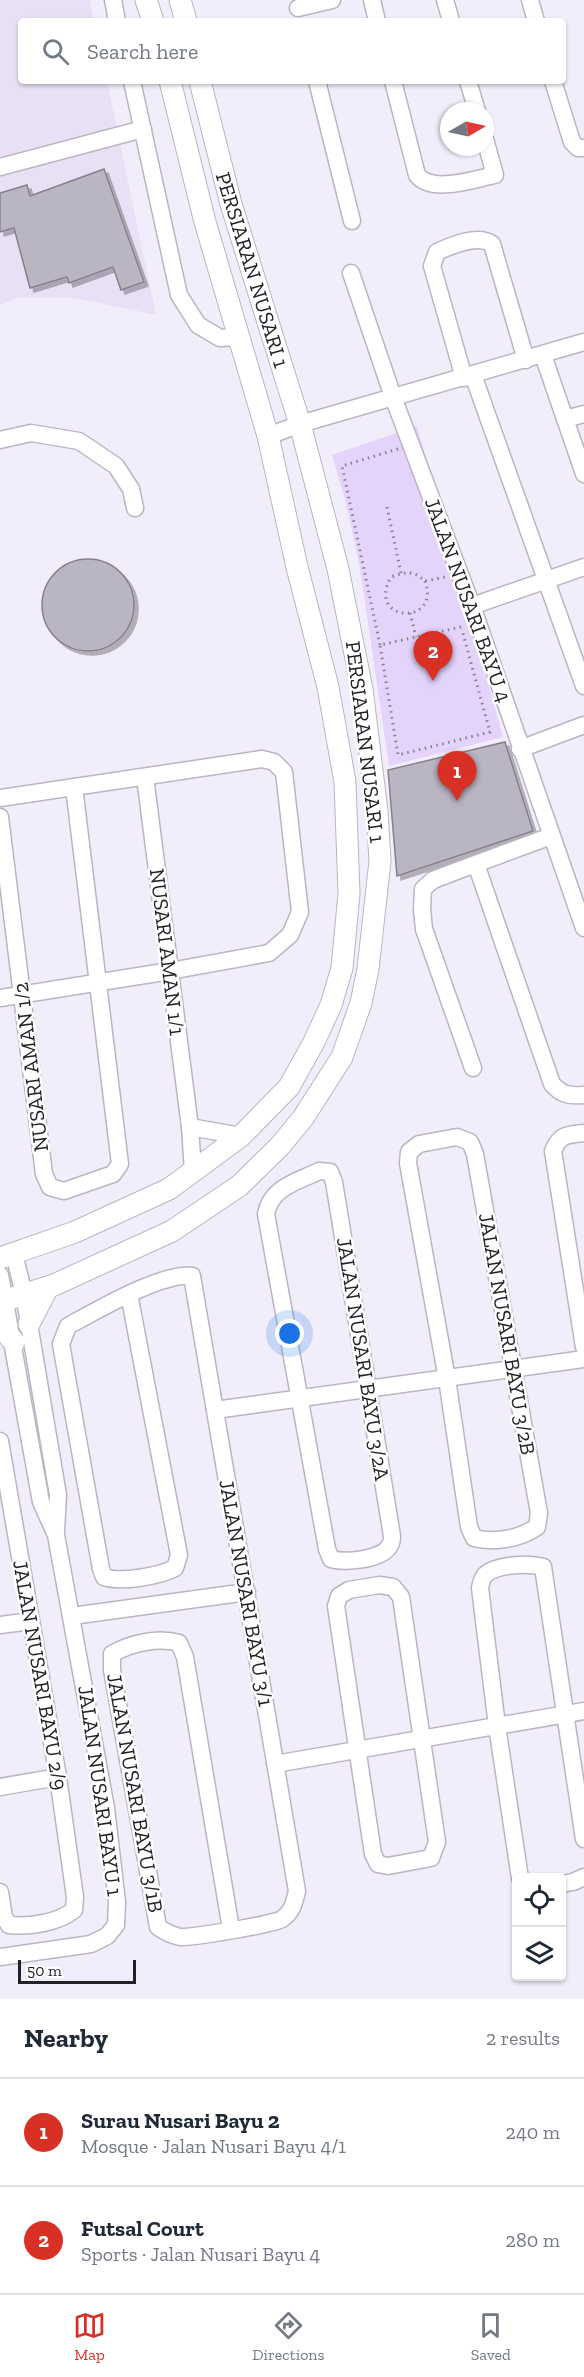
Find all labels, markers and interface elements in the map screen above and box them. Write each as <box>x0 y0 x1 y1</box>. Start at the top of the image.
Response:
search box <box>18 18 566 84</box>
icon: search <box>39 35 72 68</box>
text: Search here <box>87 38 198 65</box>
north arrow <box>440 102 494 156</box>
street label: PERSIARAN NUSARI 1 <box>211 169 294 371</box>
street label: JALAN NUSARI BAYU 4 <box>420 494 517 705</box>
pin: 2 <box>414 632 452 681</box>
street label: PERSIARAN NUSARI 1 <box>341 640 390 844</box>
pin: 1 <box>438 752 476 801</box>
street label: NUSARI AMAN 1/1 <box>145 867 190 1037</box>
street label: NUSARI AMAN 1/2 <box>8 981 53 1153</box>
street label: JALAN NUSARI BAYU 3/2B <box>474 1211 541 1457</box>
street label: JALAN NUSARI BAYU 3/2A <box>332 1236 395 1483</box>
your location <box>275 1319 304 1348</box>
street label: JALAN NUSARI BAYU 3/1 <box>214 1478 279 1708</box>
street label: JALAN NUSARI BAYU 2/9 <box>8 1558 73 1792</box>
street label: JALAN NUSARI BAYU 3/1B <box>102 1671 169 1914</box>
street label: JALAN NUSARI BAYU 1 <box>73 1684 128 1898</box>
map controls <box>512 1873 566 1981</box>
button: locate <box>512 1873 566 1927</box>
button: layers <box>512 1927 566 1981</box>
scale bar <box>18 1957 136 1984</box>
text: 50 m <box>27 1961 62 1980</box>
text: Nearby <box>24 2022 108 2054</box>
text: 2 results <box>486 2026 560 2050</box>
text: Surau Nusari Bayu 2 <box>81 2107 280 2134</box>
text: 1 <box>39 2120 48 2144</box>
text: 240 m <box>506 2120 560 2144</box>
text: Mosque · Jalan Nusari Bayu 4/1 <box>81 2134 346 2158</box>
text: Futsal Court <box>81 2215 204 2242</box>
text: 2 <box>38 2228 49 2252</box>
text: 280 m <box>506 2228 560 2252</box>
text: Sports · Jalan Nusari Bayu 4 <box>81 2242 320 2266</box>
tab: Map <box>73 2309 106 2364</box>
tab: Directions <box>252 2309 325 2364</box>
tab: Saved <box>471 2309 511 2364</box>

